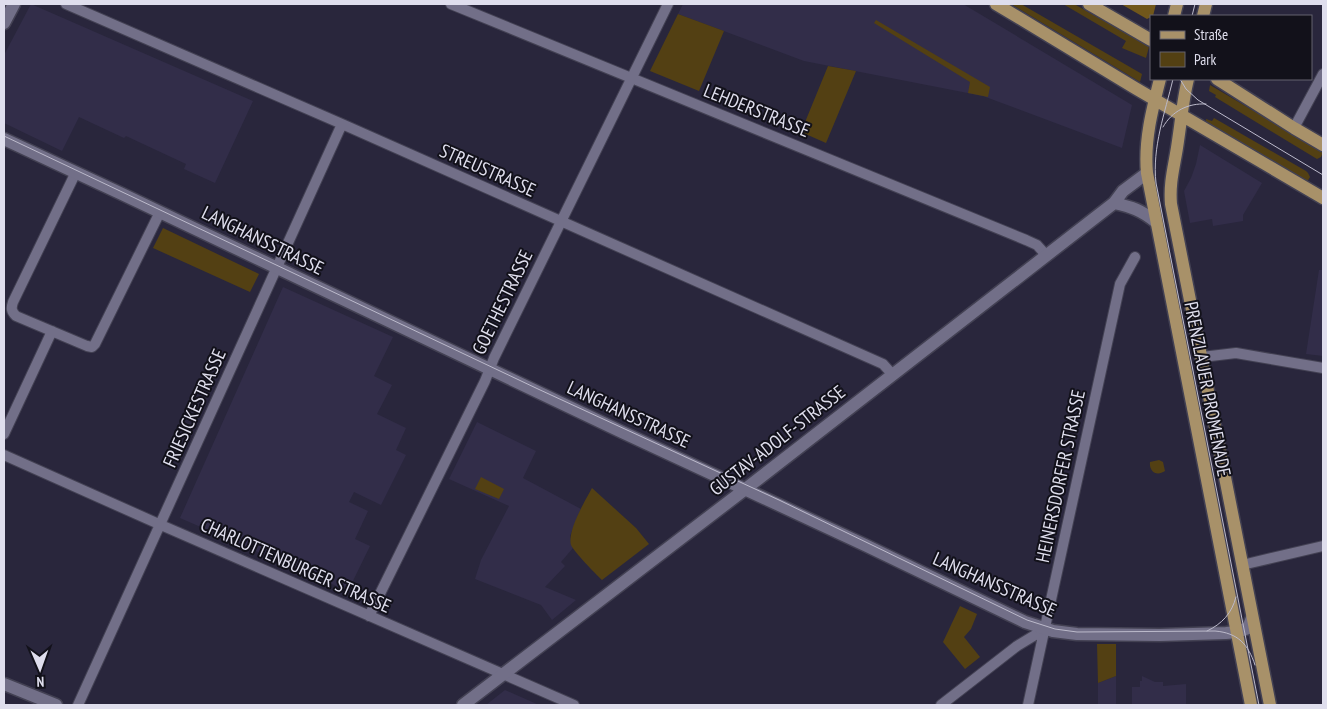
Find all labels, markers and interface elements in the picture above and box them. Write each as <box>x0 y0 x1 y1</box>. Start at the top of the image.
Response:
legend <box>1150 15 1312 80</box>
text: Straße <box>1194 25 1228 44</box>
text: Park <box>1194 50 1216 69</box>
street label: LEHDERSTRASSE <box>700 78 814 142</box>
street label: STREUSTRASSE <box>436 138 540 202</box>
street label: LANGHANSSTRASSE <box>198 200 328 280</box>
street label: GOETHESTRASSE <box>466 246 538 358</box>
street label: PRENZLAUER PROMENADE <box>1179 299 1237 479</box>
street label: FRIESICKESTRASSE <box>157 345 231 471</box>
street label: LANGHANSSTRASSE <box>564 375 694 453</box>
street label: GUSTAV-ADOLF-STRASSE <box>704 379 850 501</box>
street label: HEINERSDORFER STRASSE <box>1030 388 1090 564</box>
street label: CHARLOTTENBURGER STRASSE <box>197 512 395 618</box>
street label: LANGHANSSTRASSE <box>929 546 1061 622</box>
north arrow <box>15 644 65 694</box>
text: N <box>36 673 45 691</box>

